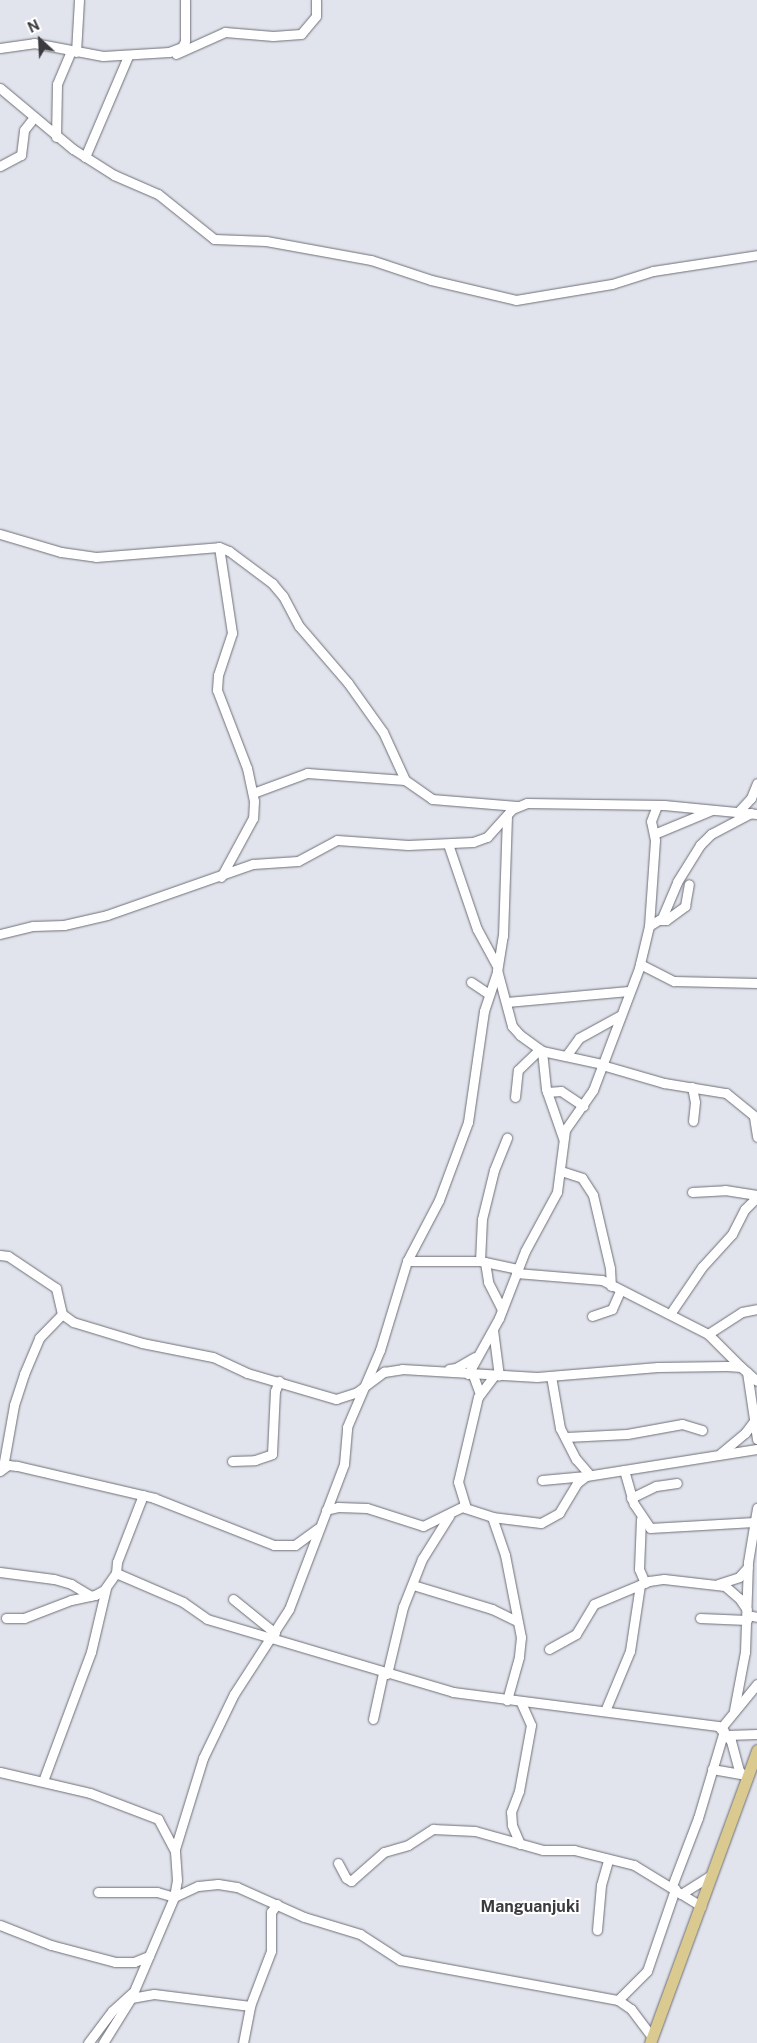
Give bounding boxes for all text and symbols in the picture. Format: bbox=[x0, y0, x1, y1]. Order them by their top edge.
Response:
north arrow bbox=[15, 15, 65, 65]
text: N bbox=[25, 17, 42, 36]
district label: Manguanjuki bbox=[481, 1897, 579, 1917]

